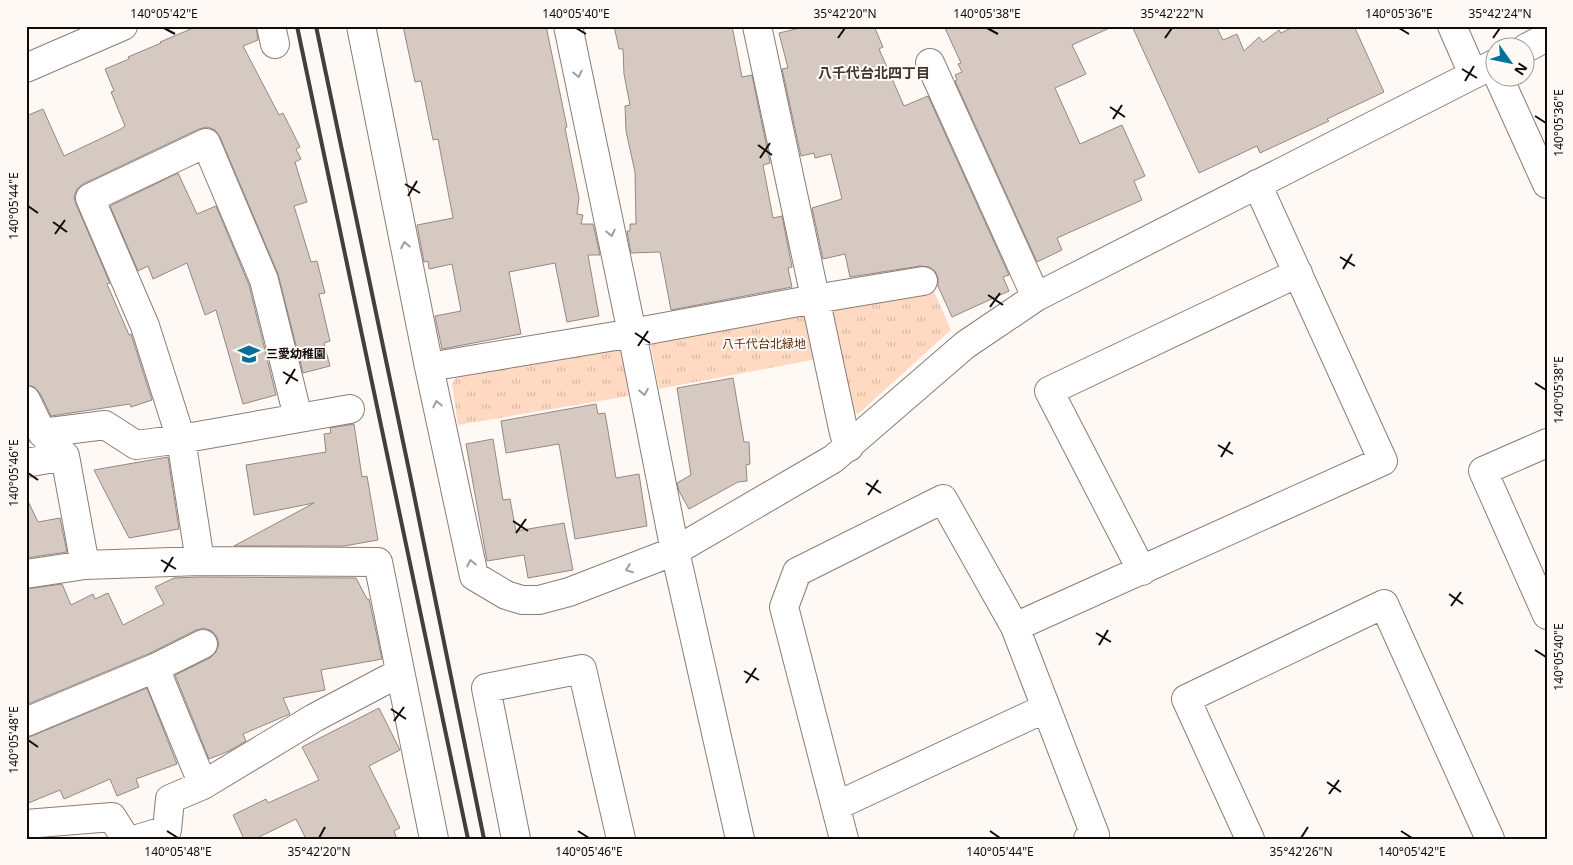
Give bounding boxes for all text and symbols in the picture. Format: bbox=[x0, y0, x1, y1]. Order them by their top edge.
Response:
text: 140°05'42"E bbox=[130, 5, 198, 22]
text: 140°05'40"E bbox=[542, 5, 610, 22]
text: 35°42'20"N bbox=[813, 5, 877, 22]
text: 140°05'38"E bbox=[953, 5, 1021, 22]
text: 35°42'22"N bbox=[1140, 5, 1204, 22]
text: 140°05'36"E bbox=[1365, 5, 1433, 22]
text: 35°42'24"N bbox=[1468, 5, 1532, 22]
north arrow bbox=[1486, 38, 1536, 88]
text: N bbox=[1510, 59, 1532, 79]
district label: 八千代台北四丁目 bbox=[818, 63, 930, 82]
one-way arrow bbox=[572, 70, 583, 78]
text: 140°05'36"E bbox=[1550, 89, 1567, 157]
text: 140°05'44"E bbox=[5, 172, 22, 240]
one-way arrow bbox=[606, 229, 616, 238]
one-way arrow bbox=[400, 241, 411, 250]
park label: 八千代台北緑地 bbox=[722, 335, 806, 352]
school or university icon: 三愛幼稚園 bbox=[236, 341, 262, 367]
place label: 三愛幼稚園 bbox=[266, 345, 326, 362]
text: 140°05'38"E bbox=[1550, 356, 1567, 424]
one-way arrow bbox=[638, 388, 649, 397]
one-way arrow bbox=[432, 400, 443, 409]
text: 140°05'46"E bbox=[5, 439, 22, 507]
one-way arrow bbox=[466, 559, 477, 568]
one-way arrow bbox=[625, 563, 634, 573]
text: 140°05'40"E bbox=[1550, 623, 1567, 691]
text: 140°05'48"E bbox=[5, 706, 22, 774]
text: 140°05'48"E bbox=[144, 843, 212, 860]
text: 35°42'20"N bbox=[287, 843, 351, 860]
text: 140°05'46"E bbox=[555, 843, 623, 860]
text: 140°05'44"E bbox=[966, 843, 1034, 860]
text: 35°42'26"N bbox=[1269, 843, 1333, 860]
text: 140°05'42"E bbox=[1378, 843, 1446, 860]

